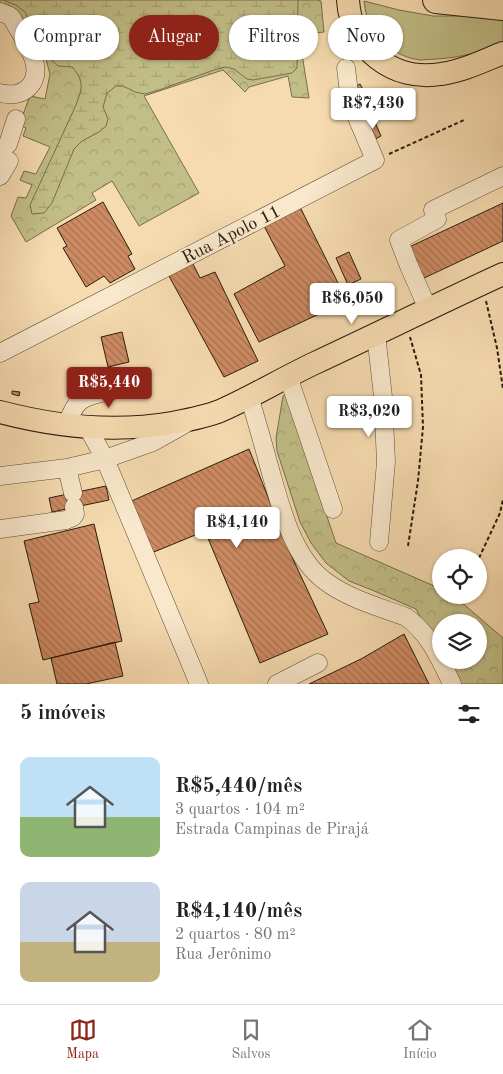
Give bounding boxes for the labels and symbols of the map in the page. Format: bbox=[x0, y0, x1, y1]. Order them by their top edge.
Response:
pin: R$7,430 bbox=[327, 88, 419, 130]
street label: Rua Apolo 11 bbox=[179, 202, 284, 267]
pin: R$6,050 bbox=[306, 282, 398, 325]
pin: R$5,440 bbox=[63, 366, 155, 409]
pin: R$3,020 bbox=[323, 396, 415, 438]
pin: R$4,140 bbox=[191, 506, 283, 549]

